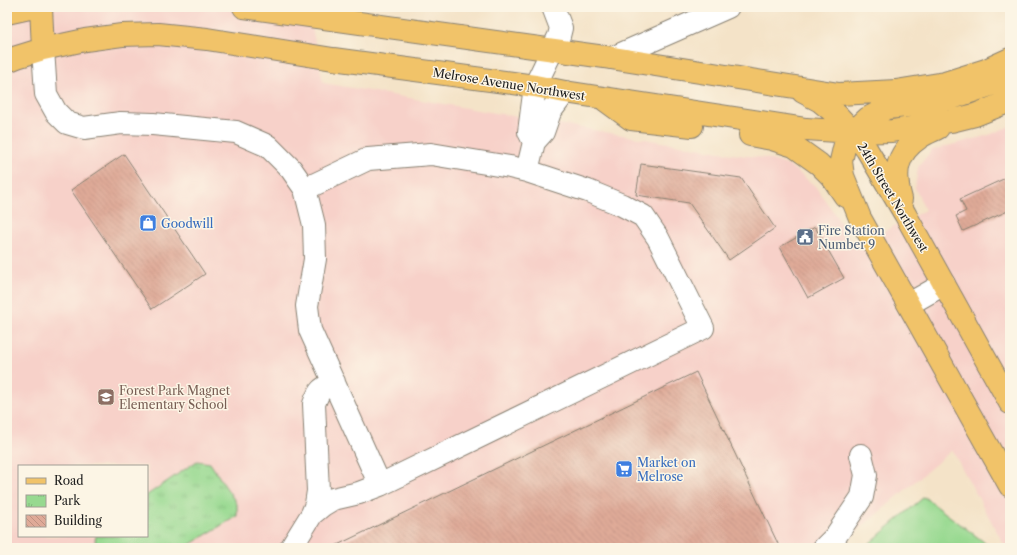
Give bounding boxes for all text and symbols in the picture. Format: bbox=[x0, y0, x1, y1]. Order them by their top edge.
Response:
street label: Melrose Avenue Northwest bbox=[432, 65, 587, 104]
street label: 24th Street Northwest bbox=[854, 139, 932, 255]
shop icon: Goodwill bbox=[138, 213, 158, 233]
place label: Goodwill bbox=[161, 216, 214, 231]
place label: Fire Station Number 9 bbox=[818, 223, 885, 252]
public building icon: Fire Station Number 9 bbox=[795, 227, 815, 247]
place label: Forest Park Magnet Elementary School bbox=[119, 383, 231, 412]
school or university icon: Forest Park Magnet Elementary School bbox=[96, 387, 116, 407]
place label: Market on Melrose bbox=[637, 455, 696, 484]
supermarket icon: Market on Melrose bbox=[614, 459, 634, 479]
legend bbox=[18, 465, 148, 537]
text: Road bbox=[54, 473, 84, 488]
text: Park bbox=[54, 493, 81, 508]
text: Building bbox=[54, 513, 102, 528]

